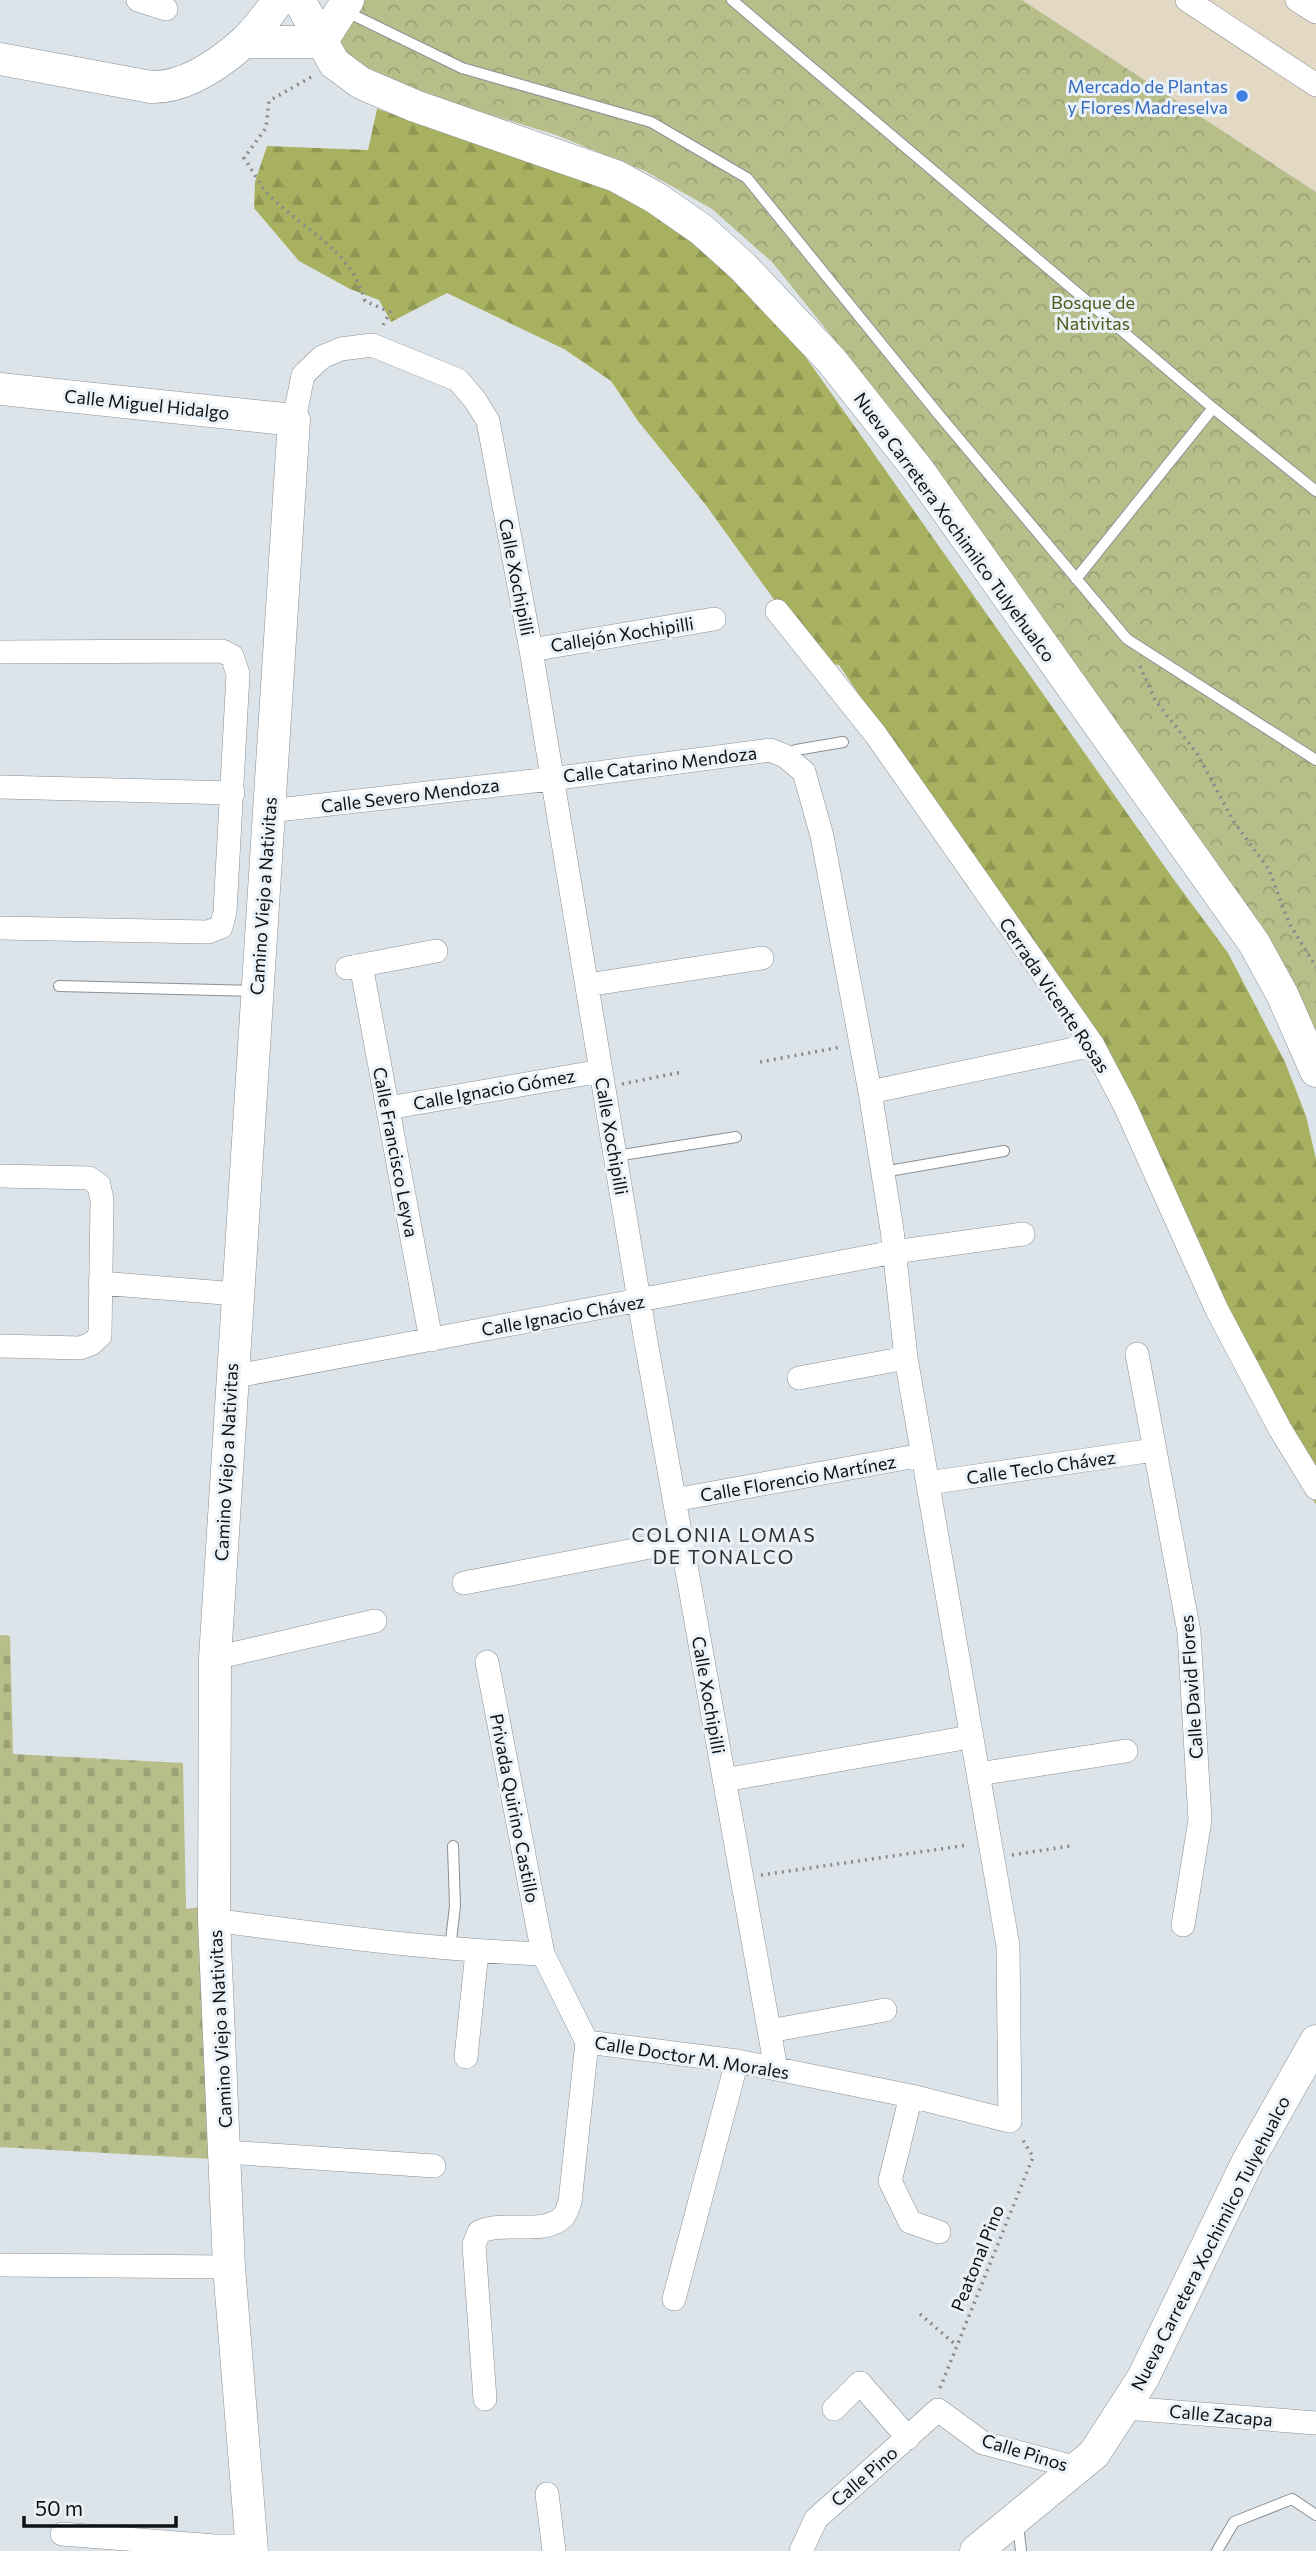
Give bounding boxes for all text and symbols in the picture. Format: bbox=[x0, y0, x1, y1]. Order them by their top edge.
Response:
place label: Mercado de Plantas y Flores Madreselva bbox=[1068, 75, 1228, 118]
marker: Mercado de Plantas y Flores Madreselva bbox=[1234, 88, 1250, 104]
park label: Bosque de Nativitas bbox=[1051, 291, 1135, 334]
street label: Calle Miguel Hidalgo bbox=[63, 384, 231, 424]
street label: Nueva Carretera Xochimilco Tulyehualco bbox=[850, 388, 1060, 666]
street label: Calle Xochipilli bbox=[495, 516, 539, 638]
street label: Callejón Xochipilli bbox=[549, 612, 695, 656]
street label: Calle Catarino Mendoza bbox=[562, 741, 758, 787]
street label: Calle Severo Mendoza bbox=[320, 773, 500, 817]
street label: Camino Viejo a Nativitas bbox=[245, 796, 281, 996]
street label: Cerrada Vicente Rosas bbox=[995, 913, 1115, 1077]
street label: Calle Ignacio Gómez bbox=[411, 1064, 577, 1114]
street label: Calle Francisco Leyva bbox=[369, 1065, 423, 1239]
street label: Calle Xochipilli bbox=[591, 1075, 633, 1197]
street label: Calle Ignacio Chávez bbox=[480, 1290, 646, 1340]
street label: Camino Viejo a Nativitas bbox=[210, 1362, 242, 1562]
street label: Calle Teclo Chávez bbox=[965, 1446, 1117, 1488]
street label: Calle Florencio Martínez bbox=[698, 1450, 898, 1506]
district label: COLONIA LOMAS DE TONALCO bbox=[631, 1523, 817, 1568]
street label: Calle David Flores bbox=[1175, 1614, 1207, 1760]
street label: Calle Xochipilli bbox=[688, 1634, 730, 1756]
street label: Privada Quirino Castillo bbox=[486, 1711, 544, 1905]
street label: Camino Viejo a Nativitas bbox=[204, 1929, 236, 2129]
street label: Calle Doctor M. Morales bbox=[593, 2031, 791, 2083]
street label: Nueva Carretera Xochimilco Tulyehualco bbox=[1126, 2092, 1294, 2394]
street label: Peatonal Pino bbox=[946, 2202, 1008, 2314]
street label: Calle Zacapa bbox=[1168, 2400, 1274, 2430]
street label: Calle Pinos bbox=[979, 2428, 1071, 2476]
street label: Calle Pino bbox=[826, 2441, 902, 2511]
scale bar bbox=[24, 2484, 177, 2528]
text: 50 m bbox=[35, 2495, 83, 2520]

